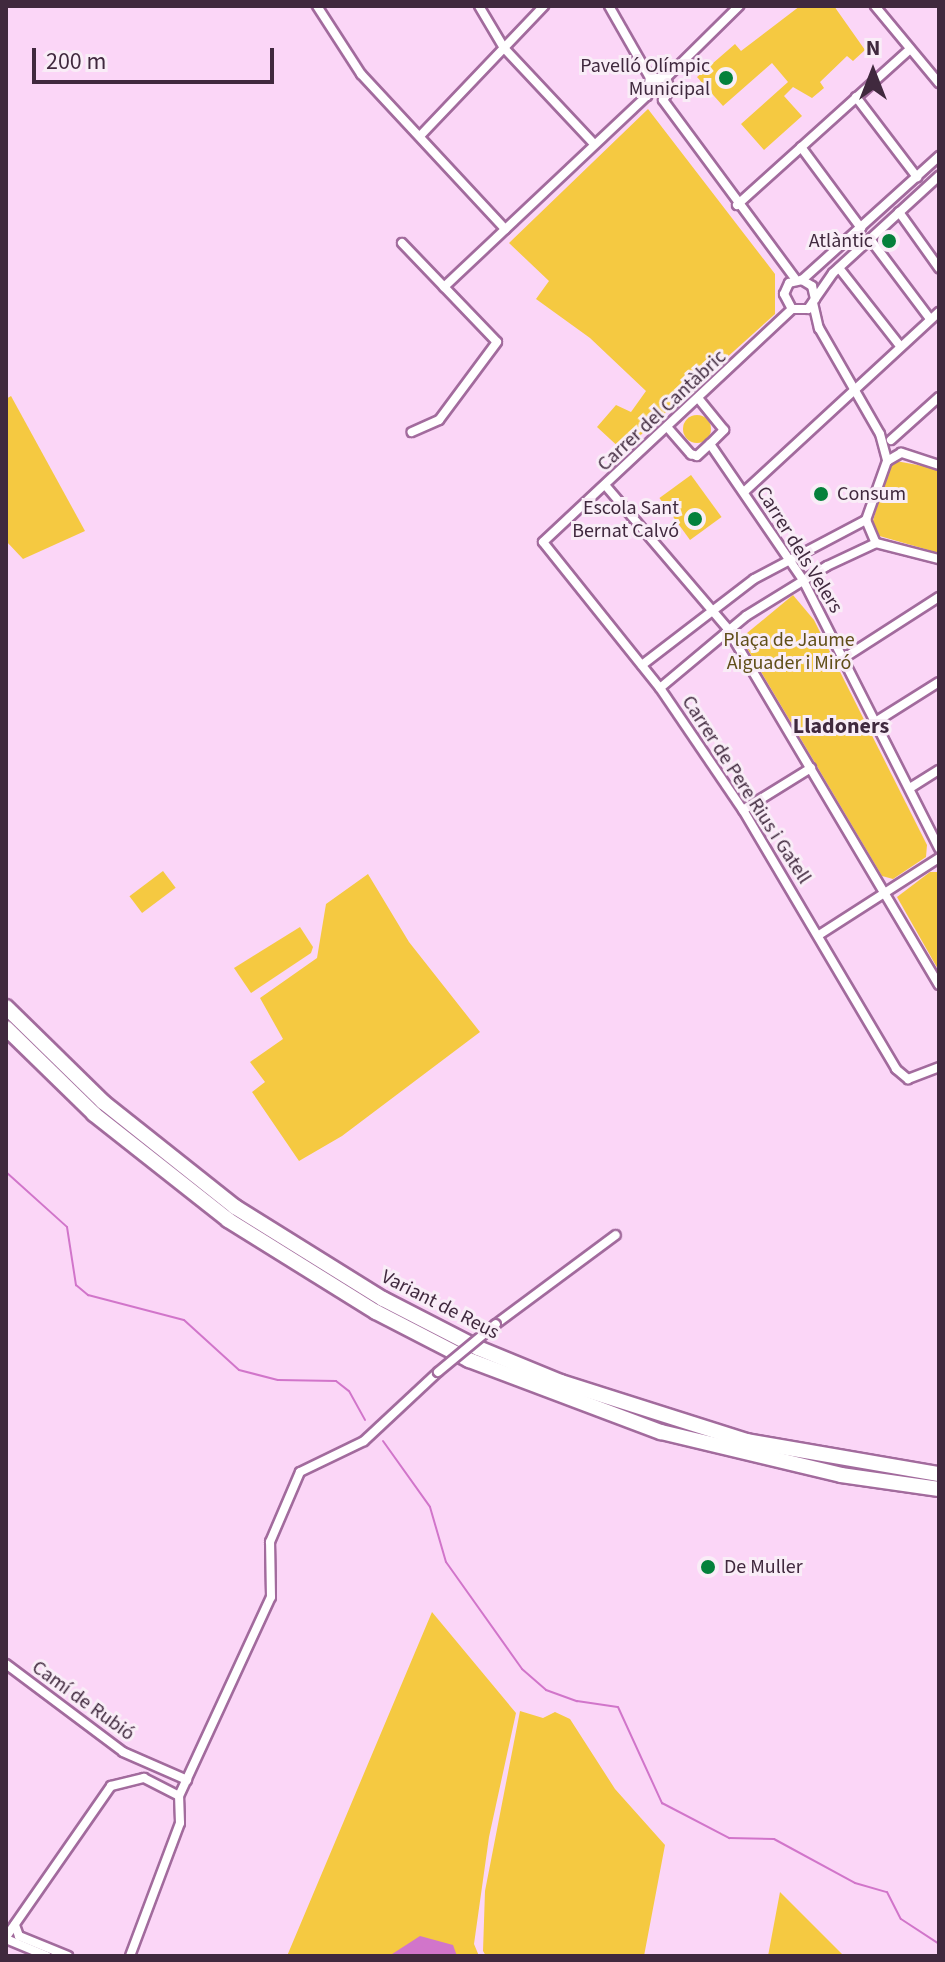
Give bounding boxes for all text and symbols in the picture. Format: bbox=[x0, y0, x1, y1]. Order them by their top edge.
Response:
scale bar bbox=[36, 32, 278, 82]
north arrow bbox=[833, 32, 913, 112]
text: N bbox=[866, 32, 880, 64]
text: 200 m bbox=[46, 44, 106, 79]
place label: Pavelló Olímpic Municipal bbox=[580, 54, 710, 101]
marker: Pavelló Olímpic Municipal bbox=[717, 69, 735, 87]
place label: Atlàntic bbox=[809, 229, 873, 253]
marker: Atlàntic bbox=[880, 232, 898, 250]
street label: Carrer del Cantàbric bbox=[593, 345, 731, 477]
street label: Carrer dels Velers bbox=[750, 482, 848, 618]
place label: Consum bbox=[837, 482, 906, 506]
marker: Consum bbox=[812, 485, 830, 503]
place label: Escola Sant Bernat Calvó bbox=[572, 496, 679, 543]
marker: Escola Sant Bernat Calvó bbox=[686, 510, 704, 528]
park label: Plaça de Jaume Aiguader i Miró bbox=[723, 628, 855, 675]
street label: Carrer de Pere Rius i Gatell bbox=[676, 691, 816, 889]
district label: Lladoners bbox=[793, 714, 889, 740]
street label: Variant de Reus bbox=[377, 1265, 503, 1345]
place label: De Muller bbox=[724, 1555, 803, 1579]
marker: De Muller bbox=[699, 1558, 717, 1576]
street label: Camí de Rubió bbox=[27, 1656, 139, 1746]

